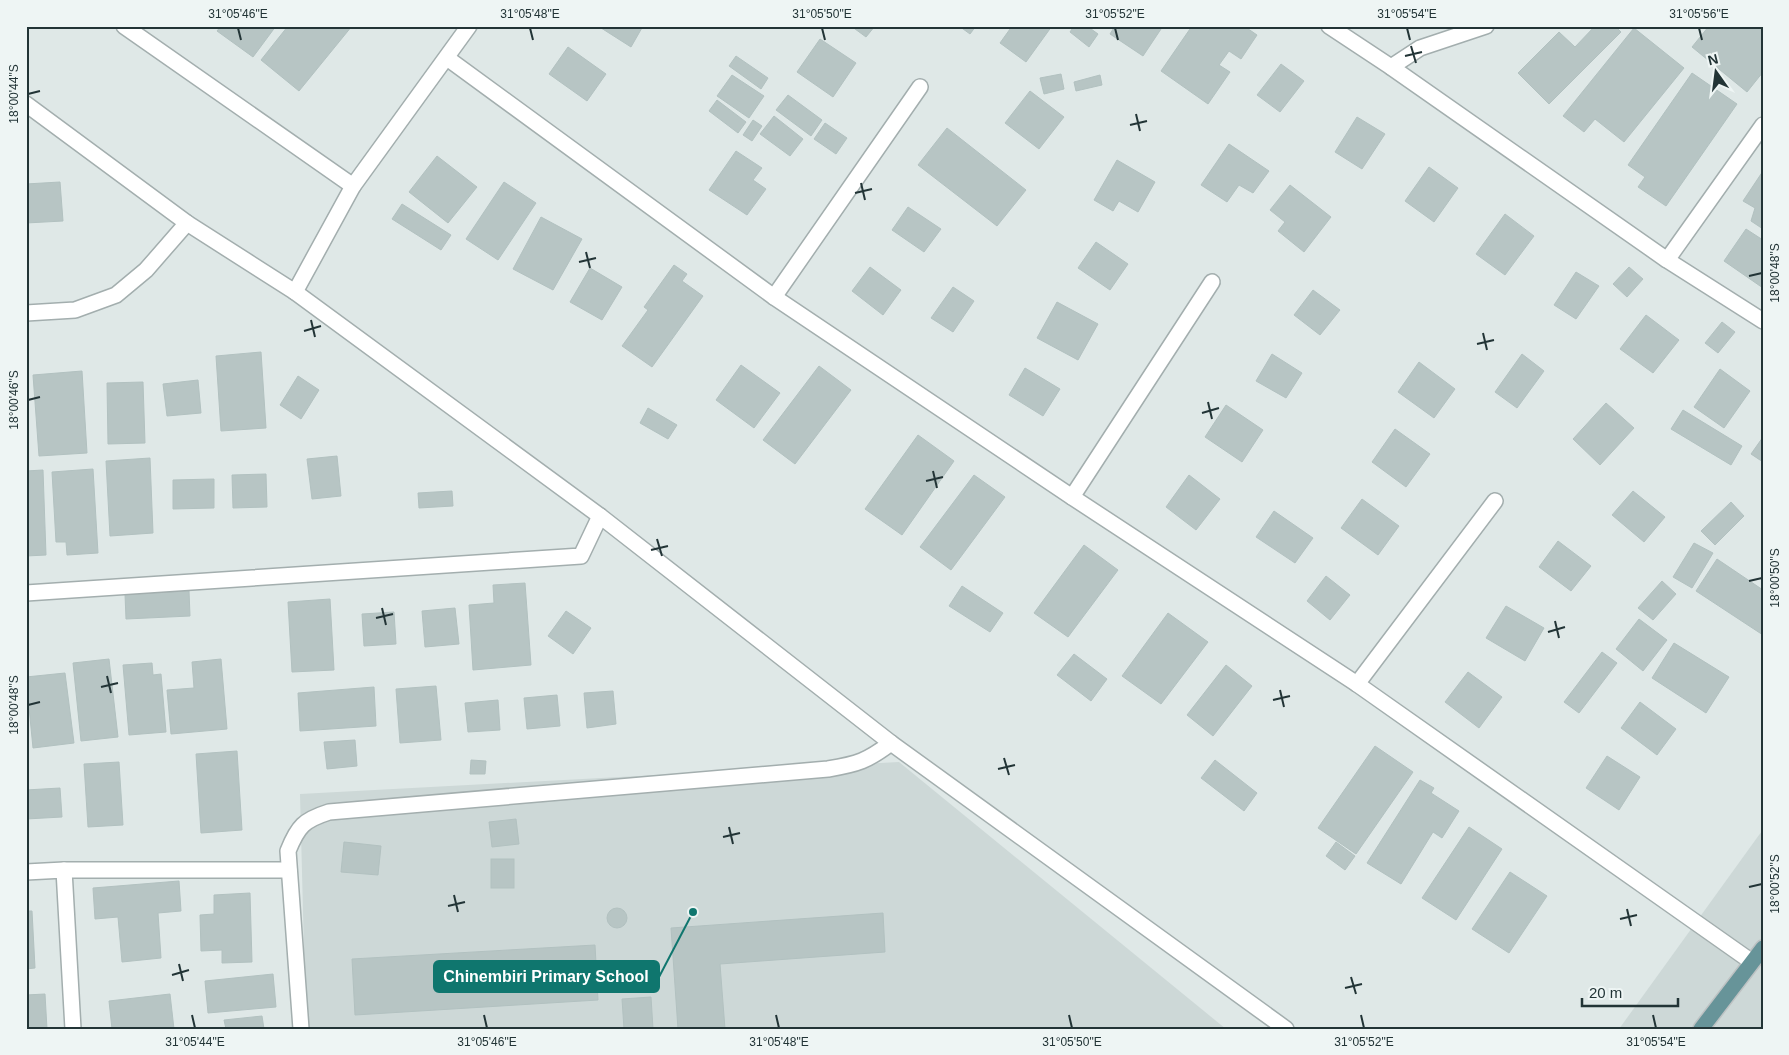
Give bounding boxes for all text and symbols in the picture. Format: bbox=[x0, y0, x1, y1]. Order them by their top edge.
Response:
text: 31°05'46"E bbox=[208, 7, 268, 21]
text: 31°05'48"E bbox=[500, 7, 560, 21]
text: 31°05'50"E bbox=[792, 7, 852, 21]
text: 31°05'52"E bbox=[1085, 7, 1145, 21]
text: 31°05'54"E bbox=[1377, 7, 1437, 21]
text: 31°05'56"E bbox=[1669, 7, 1729, 21]
north arrow bbox=[1692, 48, 1742, 98]
text: N bbox=[1706, 50, 1720, 68]
text: 18°00'44"S bbox=[7, 64, 21, 124]
text: 18°00'48"S bbox=[1768, 243, 1782, 303]
text: 18°00'46"S bbox=[7, 370, 21, 430]
text: 18°00'50"S bbox=[1768, 548, 1782, 608]
text: 18°00'48"S bbox=[7, 675, 21, 735]
text: 18°00'52"S bbox=[1768, 854, 1782, 914]
callout: Chinembiri Primary School bbox=[434, 961, 659, 992]
text: Chinembiri Primary School bbox=[443, 968, 649, 985]
scale bar bbox=[1582, 975, 1678, 1007]
text: 20 m bbox=[1589, 984, 1622, 1001]
text: 31°05'44"E bbox=[165, 1035, 225, 1049]
text: 31°05'46"E bbox=[457, 1035, 517, 1049]
text: 31°05'48"E bbox=[749, 1035, 809, 1049]
text: 31°05'50"E bbox=[1042, 1035, 1102, 1049]
text: 31°05'52"E bbox=[1334, 1035, 1394, 1049]
text: 31°05'54"E bbox=[1626, 1035, 1686, 1049]

